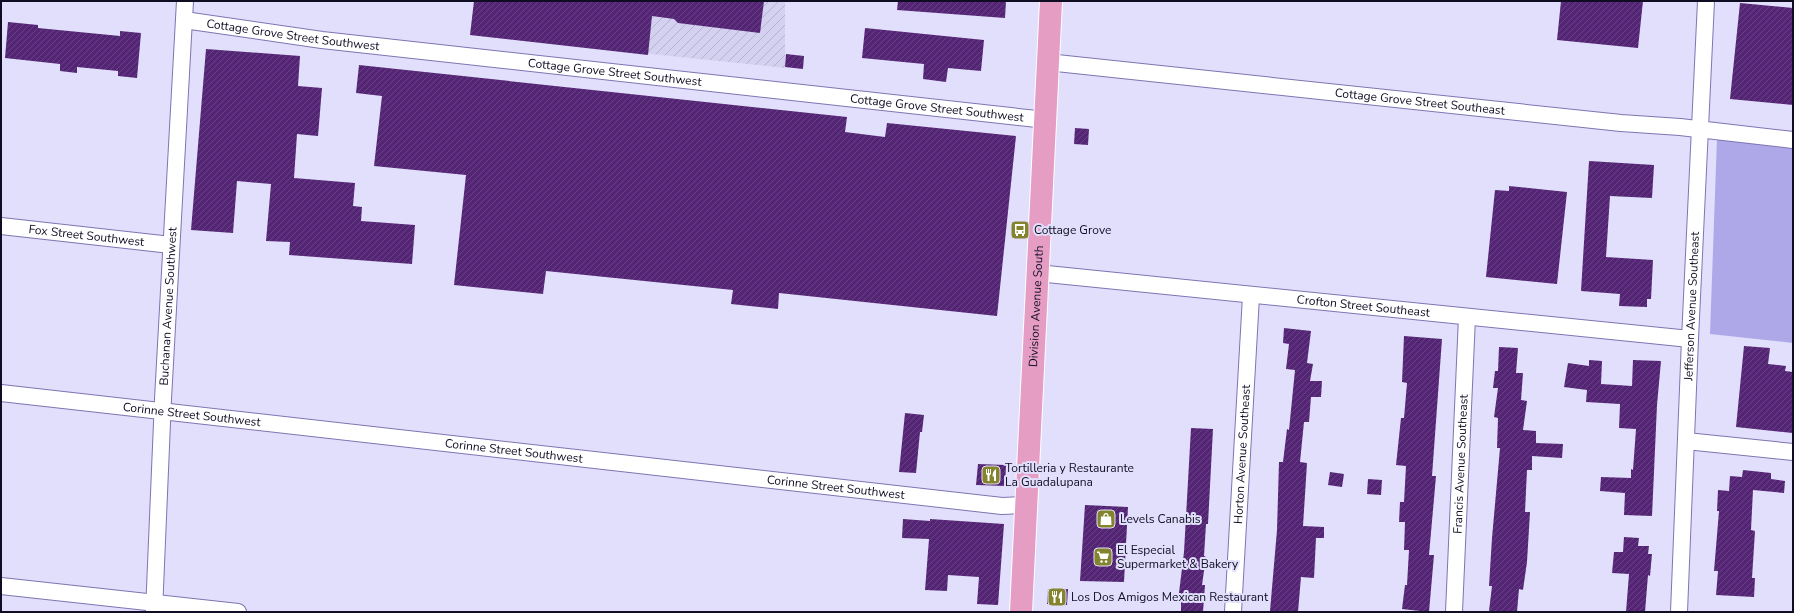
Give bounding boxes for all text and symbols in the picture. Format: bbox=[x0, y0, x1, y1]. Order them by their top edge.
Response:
street label: Cottage Grove Street Southwest bbox=[205, 15, 381, 54]
street label: Cottage Grove Street Southwest bbox=[527, 55, 703, 90]
street label: Cottage Grove Street Southeast bbox=[1334, 85, 1507, 119]
street label: Cottage Grove Street Southwest bbox=[849, 90, 1025, 126]
bus stop icon: Cottage Grove bbox=[1009, 219, 1031, 241]
street label: Fox Street Southwest bbox=[28, 221, 146, 250]
place label: Cottage Grove bbox=[1034, 222, 1111, 238]
street label: Buchanan Avenue Southwest bbox=[156, 226, 181, 386]
street label: Jefferson Avenue Southeast bbox=[1680, 230, 1703, 382]
street label: Division Avenue South bbox=[1025, 245, 1047, 368]
street label: Crofton Street Southeast bbox=[1296, 291, 1432, 321]
street label: Horton Avenue Southeast bbox=[1230, 383, 1254, 524]
street label: Francis Avenue Southeast bbox=[1449, 393, 1472, 534]
street label: Corinne Street Southwest bbox=[122, 399, 262, 430]
street label: Corinne Street Southwest bbox=[444, 435, 584, 467]
place label: Tortilleria y Restaurante La Guadalupana bbox=[1005, 460, 1134, 490]
restaurant icon: Tortilleria y Restaurante La Guadalupana bbox=[980, 464, 1002, 486]
street label: Corinne Street Southwest bbox=[766, 472, 906, 503]
shop icon: Levels Canabis bbox=[1095, 508, 1117, 530]
place label: Levels Canabis bbox=[1120, 511, 1201, 527]
place label: El Especial Supermarket & Bakery bbox=[1117, 542, 1239, 572]
supermarket icon: El Especial Supermarket & Bakery bbox=[1092, 546, 1114, 568]
restaurant icon: Los Dos Amigos Mexican Restaurant bbox=[1046, 586, 1068, 608]
place label: Los Dos Amigos Mexican Restaurant bbox=[1071, 589, 1269, 605]

